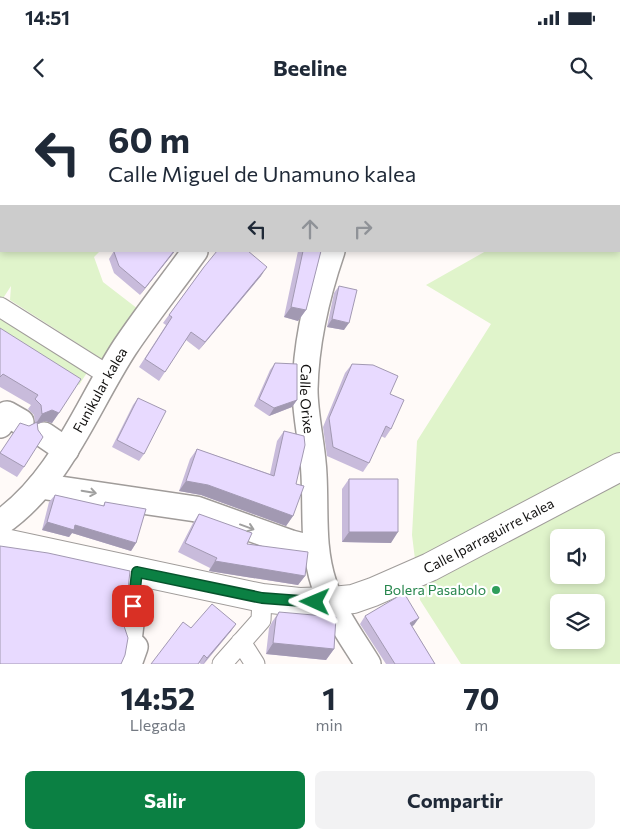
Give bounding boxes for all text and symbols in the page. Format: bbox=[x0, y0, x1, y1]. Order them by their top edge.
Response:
text: 14:51 bbox=[25, 6, 70, 29]
icon: back bbox=[25, 54, 53, 82]
text: Beeline bbox=[273, 54, 347, 81]
icon: search bbox=[567, 54, 595, 82]
text: 60 m bbox=[108, 117, 190, 160]
icon: left bbox=[25, 120, 90, 185]
text: Calle Miguel de Unamuno kalea bbox=[108, 160, 416, 187]
icon: left bbox=[243, 215, 271, 243]
icon: ahead bbox=[296, 215, 324, 243]
icon: right bbox=[349, 215, 377, 243]
street label: Funikular kalea bbox=[69, 344, 131, 435]
street label: Calle Orixe bbox=[297, 364, 318, 434]
one-way arrow bbox=[80, 487, 96, 497]
street label: Calle Iparraguirre kalea bbox=[421, 494, 557, 577]
one-way arrow bbox=[239, 523, 254, 532]
map controls bbox=[550, 529, 605, 649]
button: sound bbox=[550, 529, 605, 584]
position arrow bbox=[288, 575, 340, 627]
place label: Bolera Pasabolo bbox=[384, 581, 486, 598]
marker: Bolera Pasabolo bbox=[490, 584, 502, 596]
pin bbox=[112, 585, 154, 627]
icon: arrive bbox=[119, 592, 147, 620]
button: layers bbox=[550, 594, 605, 649]
text: 14:52 bbox=[121, 679, 195, 716]
text: 1 bbox=[322, 679, 336, 716]
text: 70 bbox=[463, 679, 499, 716]
text: Llegada bbox=[130, 715, 186, 734]
text: min bbox=[315, 715, 343, 734]
text: m bbox=[474, 715, 488, 734]
button: Salir bbox=[25, 771, 305, 829]
button: Compartir bbox=[315, 771, 595, 829]

